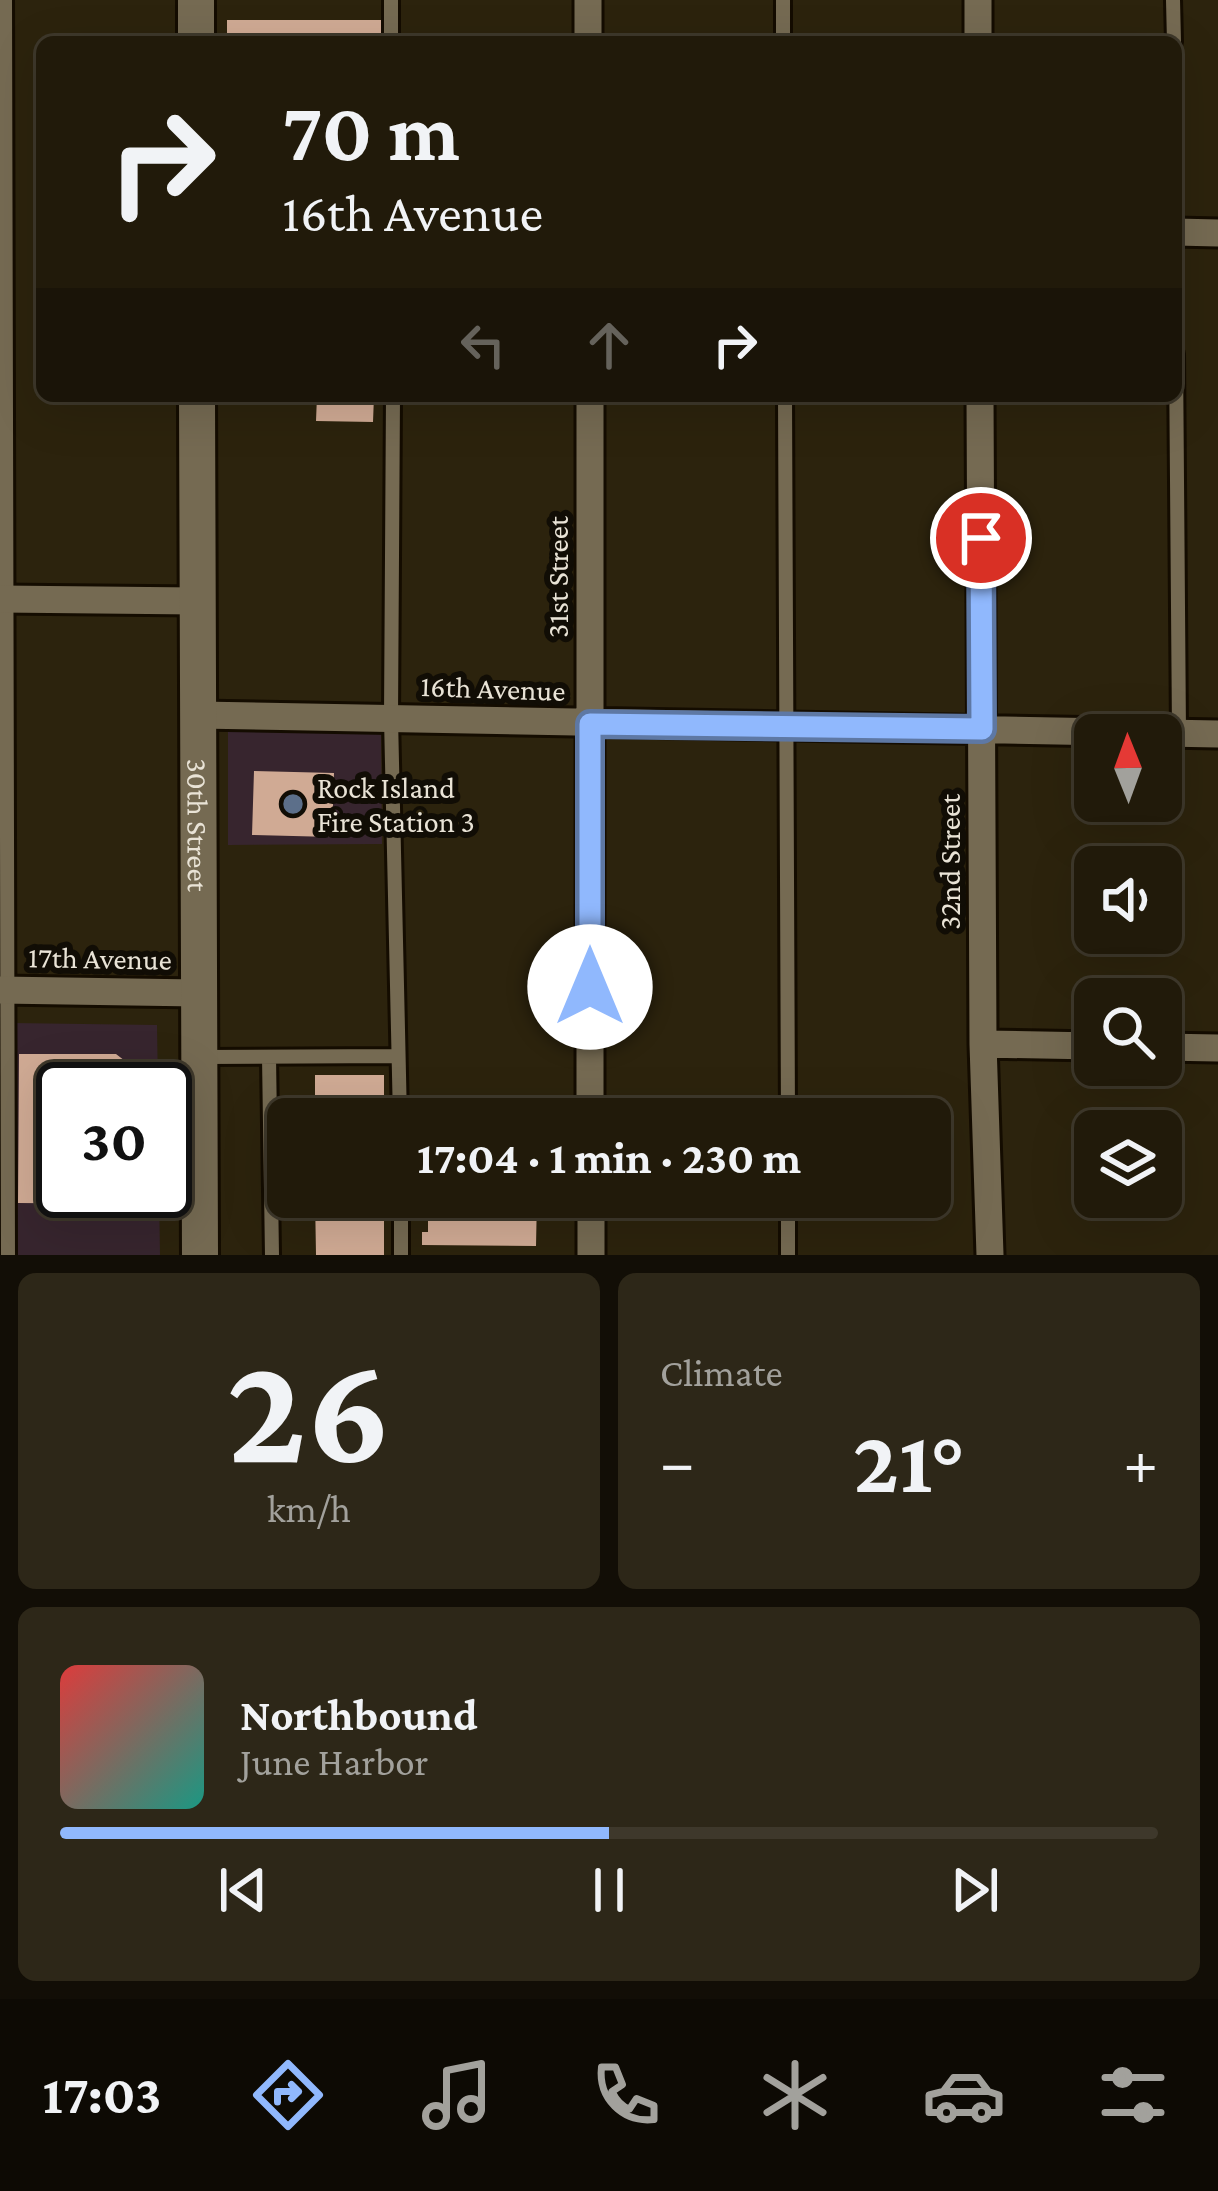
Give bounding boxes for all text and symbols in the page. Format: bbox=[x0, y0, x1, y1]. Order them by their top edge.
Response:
icon: right bbox=[84, 84, 240, 240]
text: 70 m bbox=[282, 85, 460, 178]
text: 16th Avenue bbox=[282, 183, 543, 243]
icon: left bbox=[450, 312, 516, 378]
icon: ahead bbox=[576, 312, 642, 378]
icon: right bbox=[702, 312, 768, 378]
pin bbox=[930, 487, 1032, 589]
icon: arrive bbox=[948, 505, 1014, 571]
street label: 31st Street bbox=[541, 515, 574, 638]
street label: 16th Avenue bbox=[420, 669, 566, 707]
north arrow bbox=[1074, 714, 1182, 822]
map controls bbox=[1074, 714, 1182, 1218]
street label: 30th Street bbox=[182, 758, 215, 893]
place label: Rock Island Fire Station 3 bbox=[317, 771, 475, 838]
marker: Rock Island Fire Station 3 bbox=[280, 791, 306, 817]
street label: 32nd Street bbox=[933, 793, 966, 930]
button: sound bbox=[1074, 846, 1182, 954]
position arrow bbox=[527, 924, 653, 1050]
street label: 17th Avenue bbox=[28, 940, 172, 976]
button: search bbox=[1074, 978, 1182, 1086]
speed limit sign: 30 bbox=[36, 1062, 192, 1218]
button: layers bbox=[1074, 1110, 1182, 1218]
text: 17:04 · 1 min · 230 m bbox=[417, 1133, 801, 1183]
text: 26 bbox=[227, 1322, 391, 1496]
text: Climate bbox=[660, 1351, 783, 1394]
text: 21° bbox=[853, 1411, 965, 1511]
text: − bbox=[660, 1425, 695, 1498]
text: + bbox=[1123, 1425, 1158, 1498]
text: km/h bbox=[267, 1487, 351, 1530]
text: Northbound bbox=[240, 1690, 478, 1740]
text: June Harbor bbox=[240, 1740, 428, 1783]
icon: previous bbox=[210, 1857, 276, 1923]
icon: pause bbox=[576, 1857, 642, 1923]
icon: next bbox=[942, 1857, 1008, 1923]
icon: directions bbox=[246, 2053, 330, 2137]
icon: music bbox=[415, 2053, 499, 2137]
icon: phone bbox=[584, 2053, 668, 2137]
icon: climate bbox=[753, 2053, 837, 2137]
icon: car bbox=[922, 2053, 1006, 2137]
icon: filters bbox=[1091, 2053, 1175, 2137]
text: 17:03 bbox=[43, 2065, 161, 2125]

